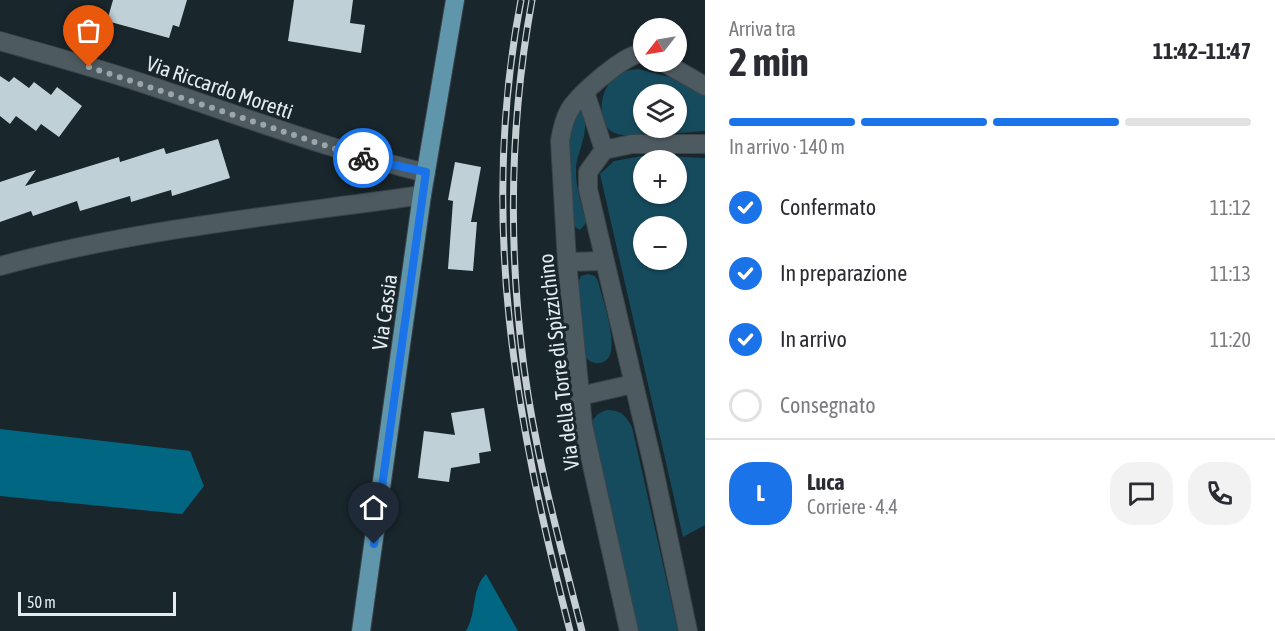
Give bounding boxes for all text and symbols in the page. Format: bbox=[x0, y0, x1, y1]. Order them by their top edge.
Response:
pin bbox=[63, 5, 114, 67]
icon: bag bbox=[72, 14, 105, 47]
text: Arriva tra bbox=[729, 17, 796, 40]
north arrow bbox=[633, 18, 687, 72]
map controls bbox=[633, 18, 687, 270]
text: 11:42–11:47 bbox=[1153, 38, 1251, 64]
text: 2 min bbox=[729, 40, 809, 84]
street label: Via Riccardo Moretti bbox=[143, 51, 297, 123]
button: layers bbox=[633, 84, 687, 138]
courier bbox=[333, 128, 393, 188]
text: In arrivo · 140 m bbox=[729, 135, 845, 158]
icon: bike bbox=[347, 142, 380, 175]
button: + bbox=[633, 150, 687, 204]
icon: check bbox=[729, 191, 762, 224]
text: Confermato bbox=[780, 194, 876, 220]
text: 11:12 bbox=[1210, 196, 1251, 219]
button: − bbox=[633, 216, 687, 270]
street label: Via della Torre di Spizzichino bbox=[533, 252, 583, 472]
icon: check bbox=[729, 257, 762, 290]
text: In preparazione bbox=[780, 260, 907, 286]
text: 11:13 bbox=[1210, 262, 1251, 285]
street label: Via Cassia bbox=[367, 272, 401, 352]
icon: check bbox=[729, 323, 762, 356]
text: In arrivo bbox=[780, 326, 847, 352]
text: 11:20 bbox=[1210, 328, 1251, 351]
text: Consegnato bbox=[780, 392, 875, 418]
button: chat bbox=[1110, 462, 1173, 525]
button: phone bbox=[1188, 462, 1251, 525]
text: Luca bbox=[807, 469, 845, 495]
text: L bbox=[756, 480, 765, 506]
pin bbox=[348, 482, 399, 544]
icon: home bbox=[357, 491, 390, 524]
text: Corriere · 4.4 bbox=[807, 495, 898, 518]
scale bar bbox=[18, 589, 176, 616]
text: 50 m bbox=[27, 593, 56, 611]

